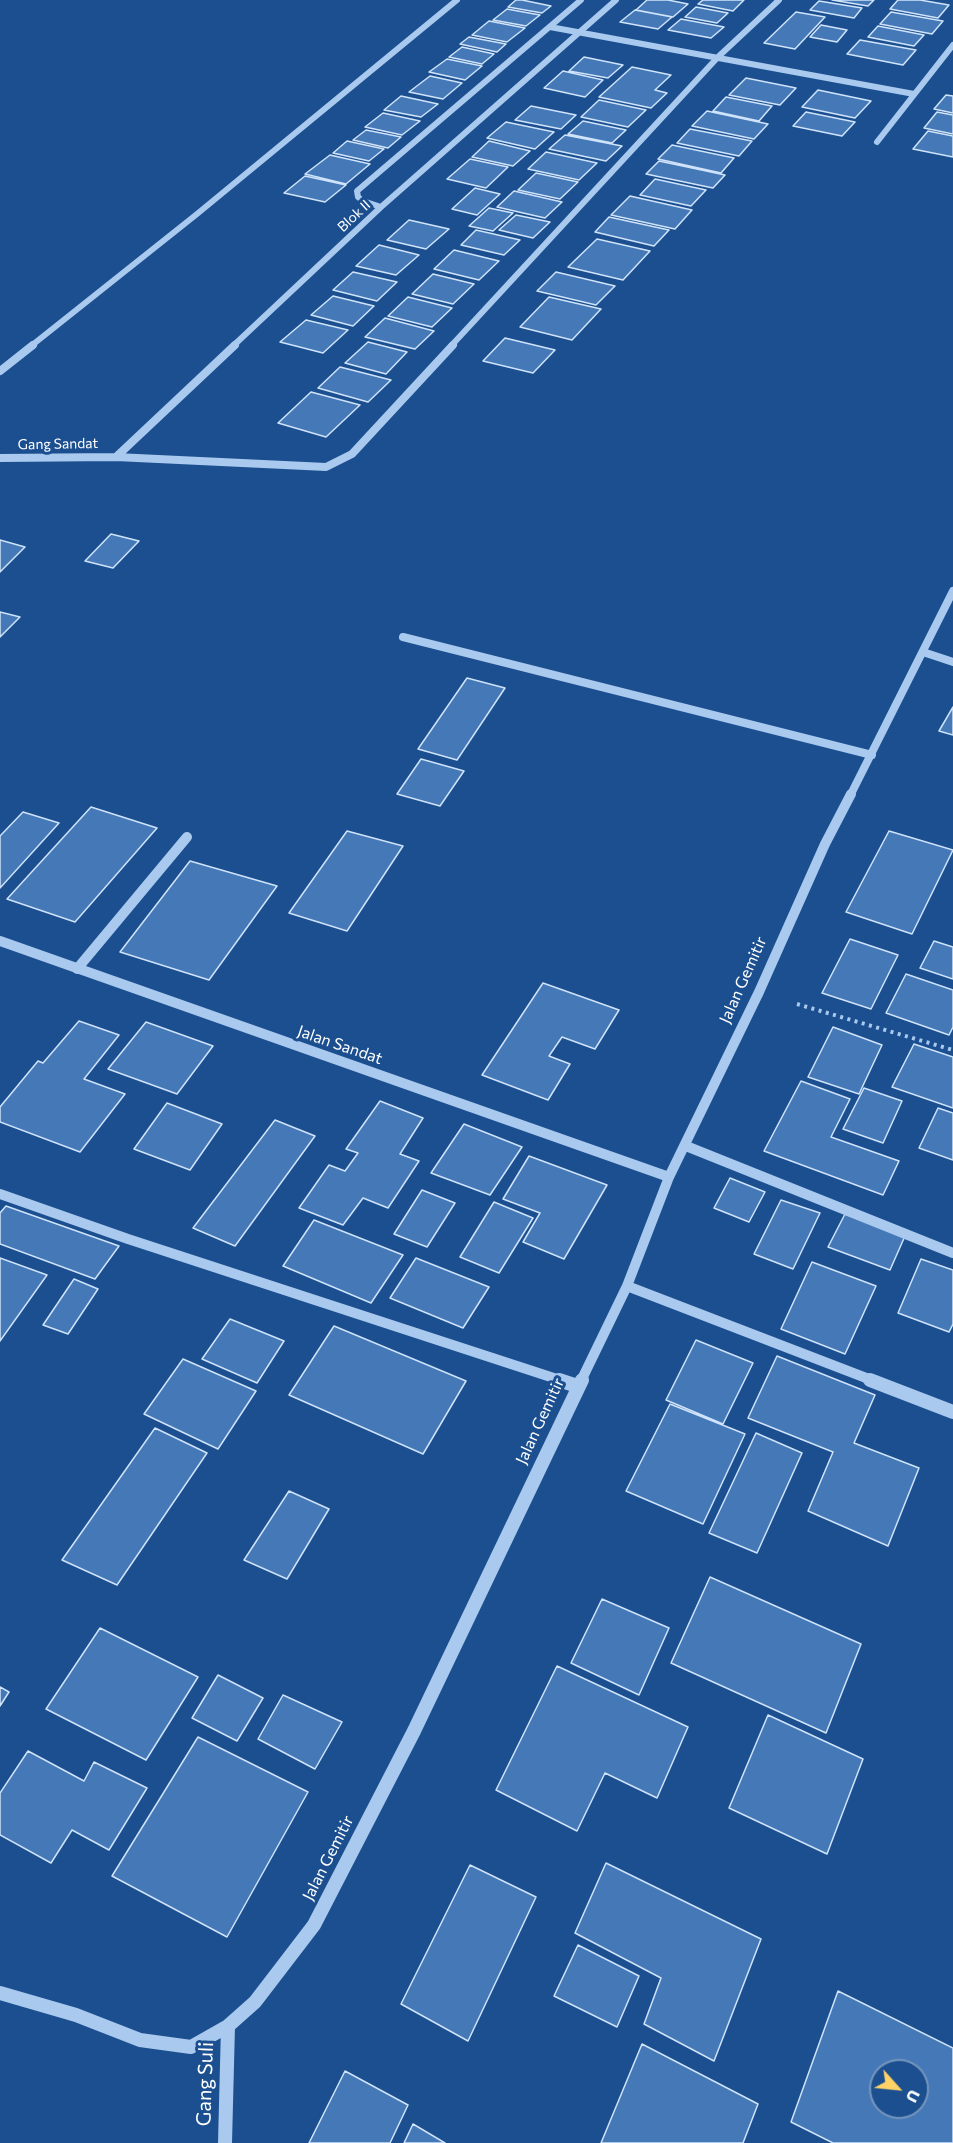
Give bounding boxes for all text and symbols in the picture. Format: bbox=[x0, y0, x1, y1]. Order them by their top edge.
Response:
street label: Blok II bbox=[334, 197, 374, 235]
street label: Gang Sandat bbox=[18, 435, 98, 453]
street label: Jalan Gemitir bbox=[715, 934, 771, 1026]
street label: Jalan Sandat bbox=[295, 1021, 385, 1069]
street label: Jalan Gemitir bbox=[512, 1375, 568, 1467]
street label: Jalan Gemitir bbox=[298, 1812, 358, 1904]
street label: Gang Suli bbox=[192, 2041, 218, 2127]
north arrow bbox=[869, 2059, 929, 2119]
text: U bbox=[903, 2087, 925, 2106]

